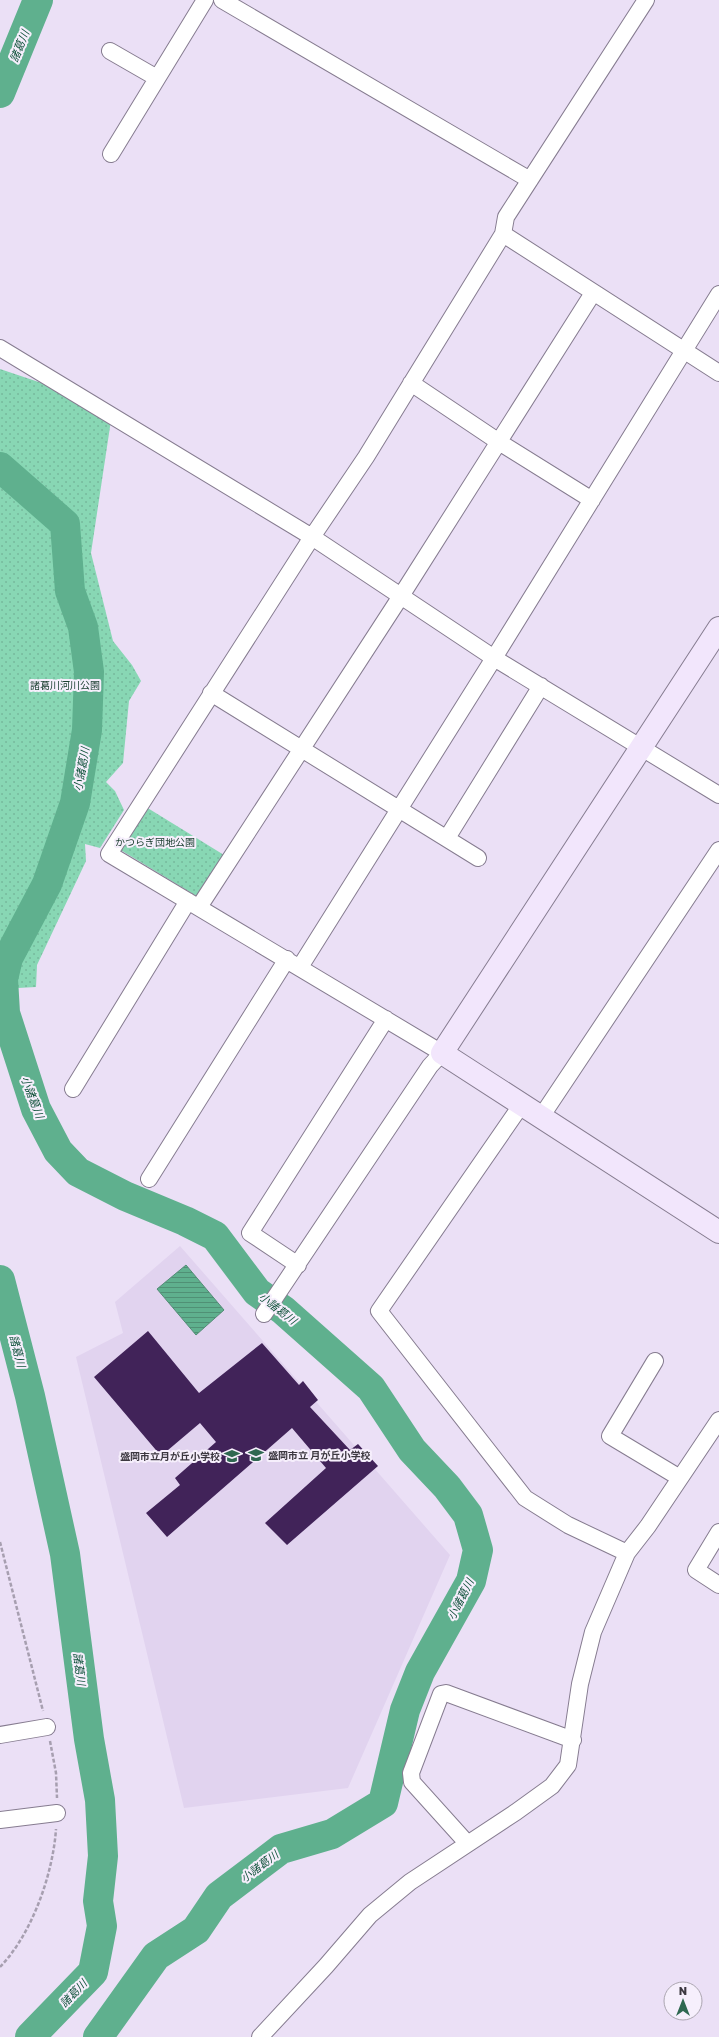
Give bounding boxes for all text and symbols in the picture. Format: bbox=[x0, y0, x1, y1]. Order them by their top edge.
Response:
water label: 諸葛川 bbox=[7, 27, 32, 64]
park label: 諸葛川河川公園 bbox=[30, 679, 100, 691]
water label: 小諸葛川 bbox=[71, 745, 91, 792]
park label: かつらぎ団地公園 bbox=[115, 836, 195, 848]
water label: 小諸葛川 bbox=[19, 1074, 47, 1121]
water label: 小諸葛川 bbox=[257, 1289, 300, 1327]
water label: 諸葛川 bbox=[7, 1333, 29, 1370]
school or university icon: 盛岡市立 月が丘小学校 bbox=[247, 1446, 265, 1464]
school or university icon: 盛岡市立月が丘小学校 bbox=[223, 1447, 241, 1465]
place label: 盛岡市立 月が丘小学校 bbox=[268, 1449, 371, 1461]
place label: 盛岡市立月が丘小学校 bbox=[120, 1450, 220, 1462]
water label: 小諸葛川 bbox=[444, 1576, 476, 1622]
water label: 諸葛川 bbox=[72, 1652, 89, 1687]
water label: 小諸葛川 bbox=[238, 1847, 281, 1884]
water label: 諸葛川 bbox=[57, 1976, 90, 2009]
north arrow bbox=[663, 1981, 703, 2021]
text: N bbox=[679, 1984, 687, 1997]

